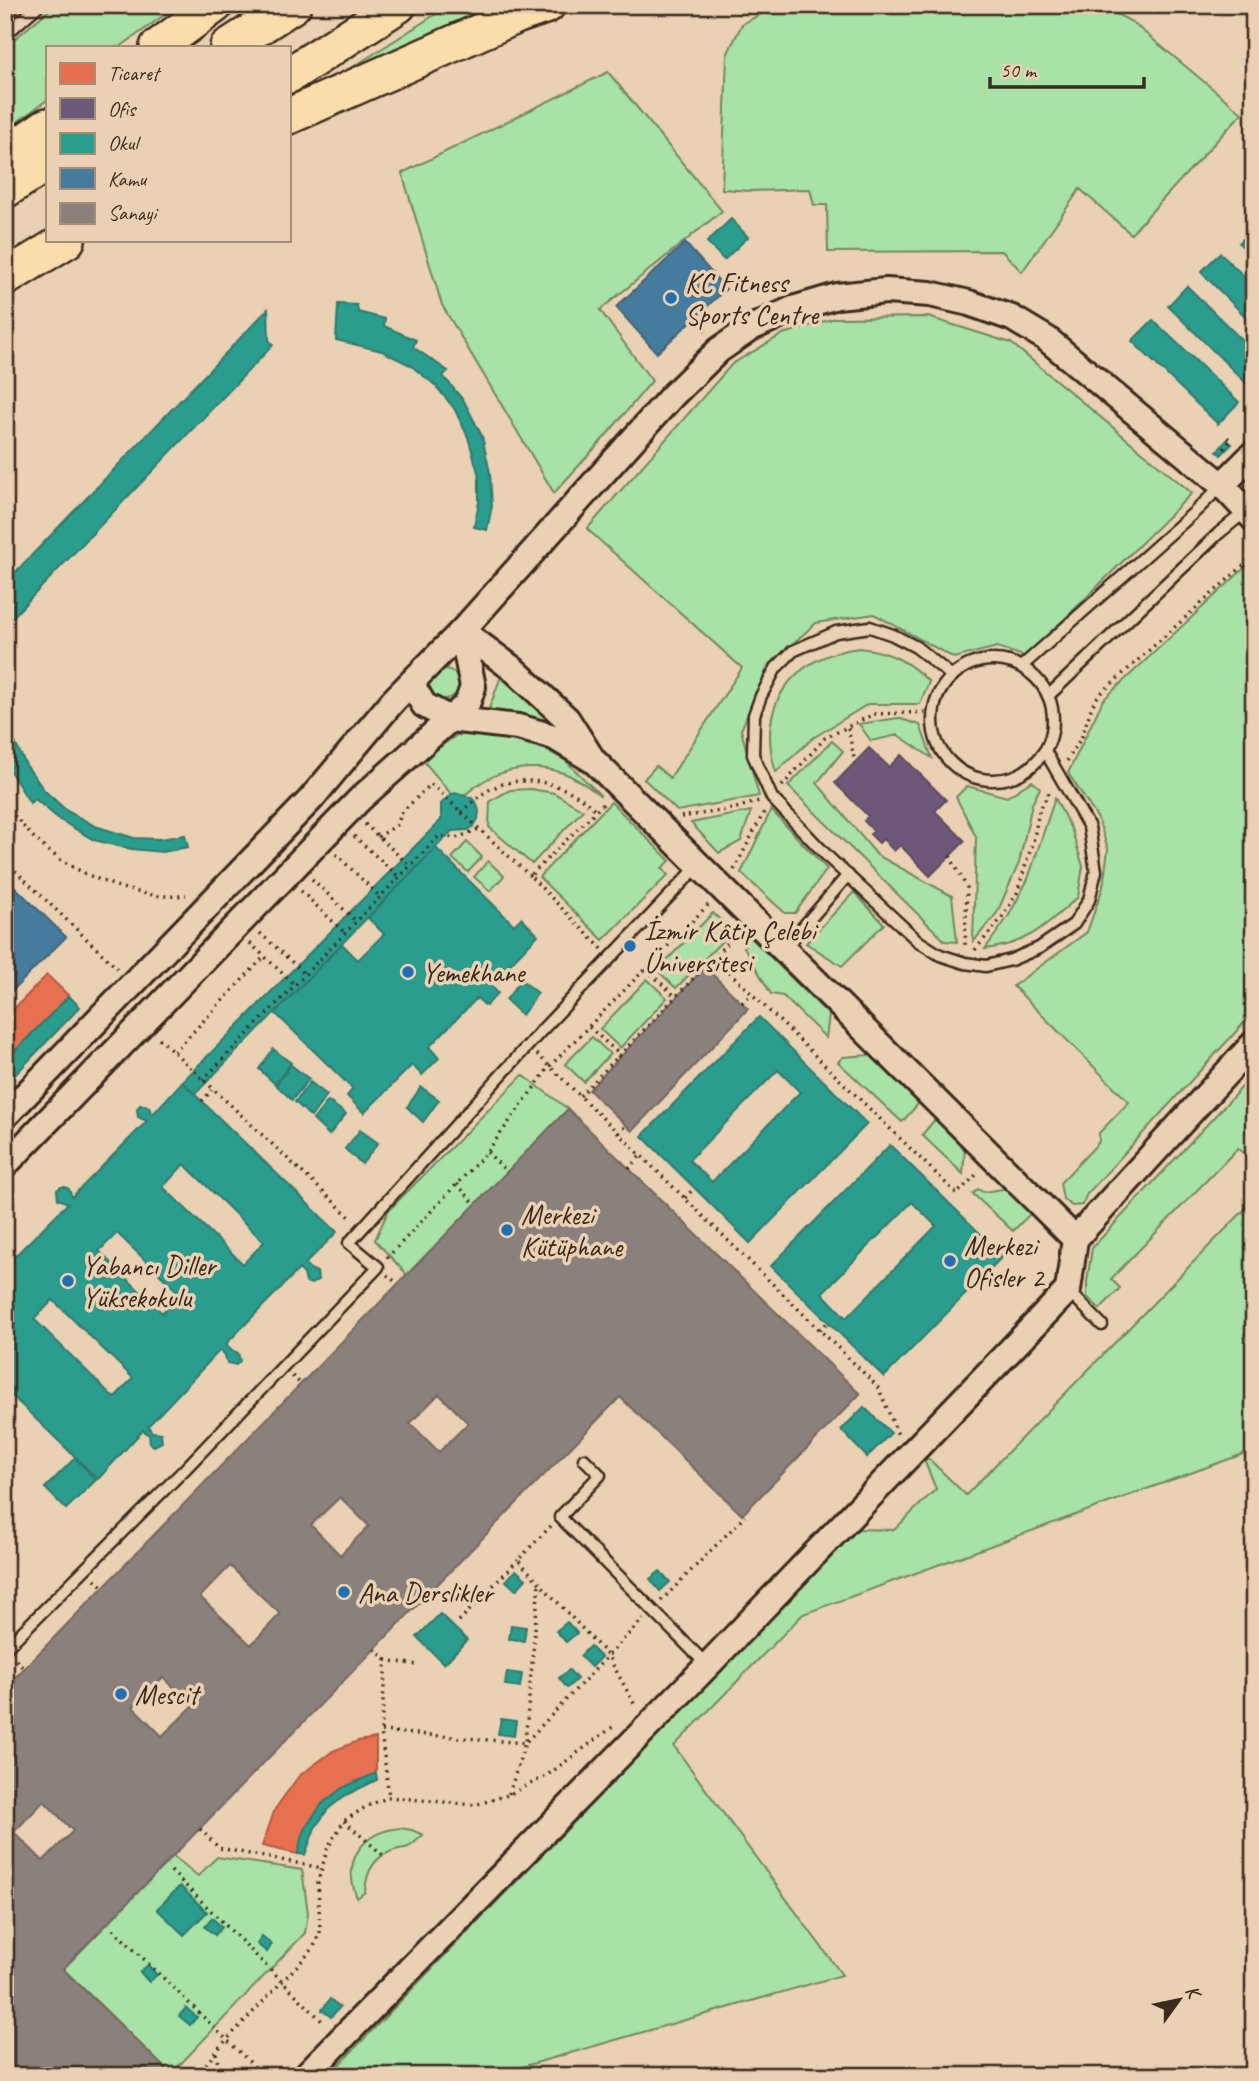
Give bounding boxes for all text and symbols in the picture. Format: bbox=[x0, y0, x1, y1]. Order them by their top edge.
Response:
legend bbox=[46, 46, 290, 242]
scale bar bbox=[990, 46, 1144, 90]
text: 50 m bbox=[1000, 57, 1038, 83]
text: Ticaret bbox=[108, 60, 162, 86]
text: Ofis bbox=[108, 96, 137, 122]
text: Okul bbox=[108, 130, 141, 156]
text: Kamu bbox=[108, 166, 148, 192]
text: Sanayi bbox=[108, 200, 159, 226]
place label: KC Fitness Sports Centre bbox=[685, 265, 820, 332]
marker: KC Fitness Sports Centre bbox=[663, 290, 679, 306]
place label: İzmir Kâtip Çelebi Üniversitesi bbox=[644, 913, 819, 980]
marker: İzmir Kâtip Çelebi Üniversitesi bbox=[622, 938, 638, 954]
place label: Yemekhane bbox=[422, 955, 526, 990]
marker: Yemekhane bbox=[400, 964, 416, 980]
place label: Merkezi Kütüphane bbox=[521, 1197, 624, 1264]
marker: Merkezi Kütüphane bbox=[499, 1222, 515, 1238]
place label: Merkezi Ofisler 2 bbox=[964, 1228, 1046, 1295]
place label: Yabancı Diller Yüksekokulu bbox=[82, 1248, 217, 1315]
marker: Merkezi Ofisler 2 bbox=[942, 1253, 958, 1269]
marker: Yabancı Diller Yüksekokulu bbox=[60, 1273, 76, 1289]
place label: Ana Derslikler bbox=[358, 1575, 495, 1610]
marker: Ana Derslikler bbox=[336, 1584, 352, 1600]
place label: Mescit bbox=[135, 1677, 202, 1712]
marker: Mescit bbox=[113, 1686, 129, 1702]
north arrow bbox=[1144, 1966, 1214, 2036]
text: K bbox=[1180, 1981, 1207, 2006]

